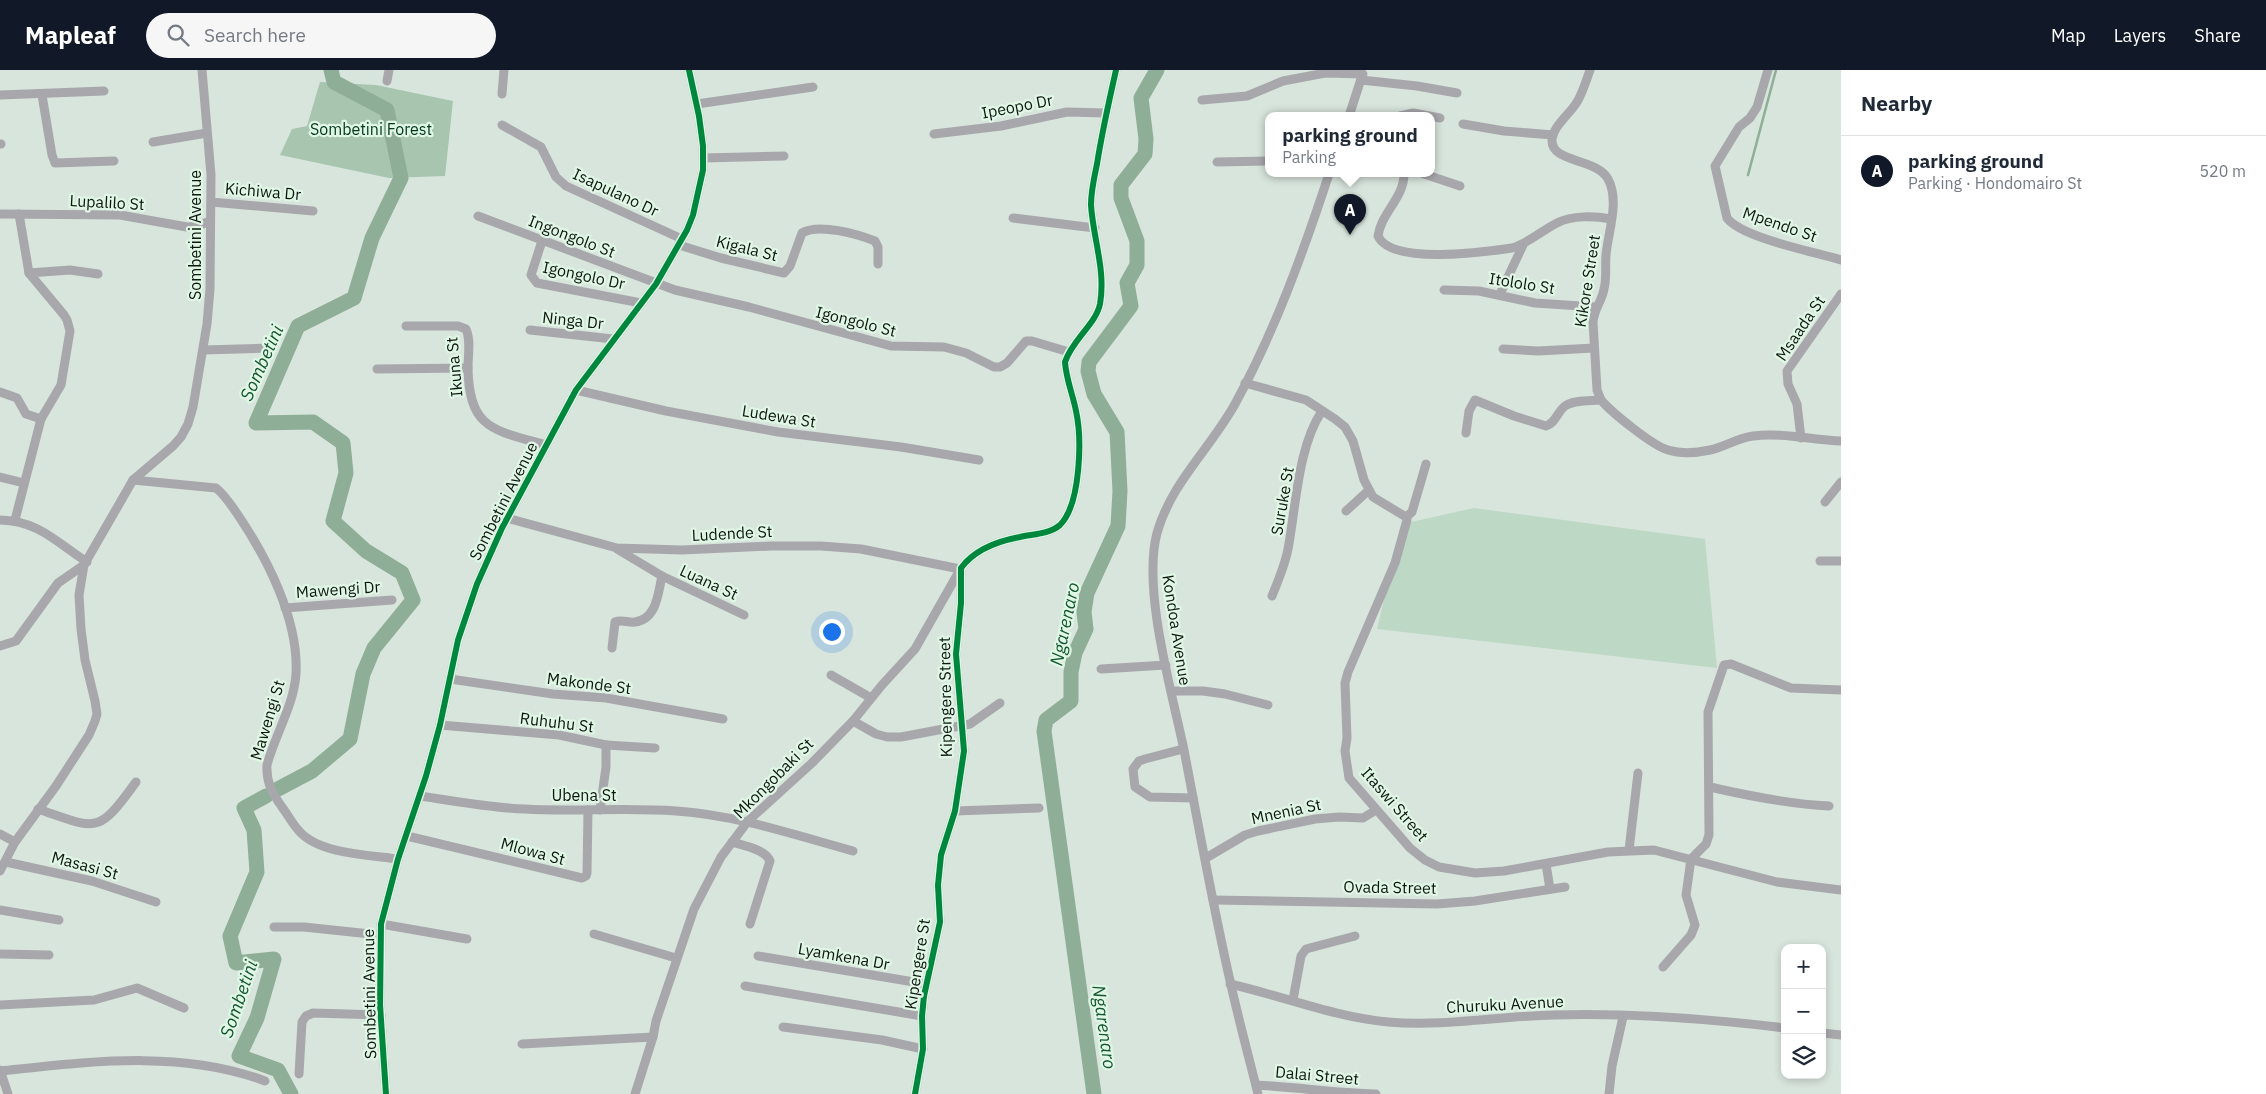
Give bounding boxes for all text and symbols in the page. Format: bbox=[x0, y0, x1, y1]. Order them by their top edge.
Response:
search box bbox=[146, 13, 496, 58]
text: Mapleaf bbox=[25, 19, 116, 51]
icon: search bbox=[164, 21, 192, 49]
text: Search here bbox=[204, 23, 306, 47]
text: Map bbox=[2051, 24, 2086, 47]
text: Layers bbox=[2114, 24, 2166, 47]
text: Share bbox=[2194, 24, 2241, 47]
street label: Ipeopo Dr bbox=[980, 89, 1054, 123]
text: Nearby bbox=[1861, 89, 1932, 117]
popup bbox=[1265, 112, 1435, 177]
park label: Sombetini Forest bbox=[310, 119, 432, 139]
text: parking ground bbox=[1282, 123, 1418, 147]
text: Parking bbox=[1282, 147, 1336, 167]
text: parking ground bbox=[1908, 149, 2044, 173]
text: A bbox=[1872, 161, 1882, 181]
text: 520 m bbox=[2199, 161, 2246, 181]
street label: Isapulano Dr bbox=[570, 163, 662, 221]
street label: Sombetini Avenue bbox=[185, 170, 205, 300]
text: Parking · Hondomairo St bbox=[1908, 173, 2082, 193]
street label: Kichiwa Dr bbox=[224, 178, 302, 204]
street label: Lupalilo St bbox=[69, 190, 145, 214]
pin: A bbox=[1334, 194, 1366, 235]
street label: Mpendo St bbox=[1740, 202, 1820, 246]
street label: Ingongolo St bbox=[526, 210, 618, 262]
street label: Kigala St bbox=[714, 231, 780, 265]
street label: Kikore Street bbox=[1570, 233, 1604, 329]
street label: Igongolo Dr bbox=[541, 257, 627, 294]
street label: Itololo St bbox=[1488, 268, 1556, 298]
street label: Msaada St bbox=[1771, 292, 1829, 364]
street label: Igongolo St bbox=[814, 301, 898, 341]
street label: Ninga Dr bbox=[541, 307, 605, 333]
water label: Sombetini bbox=[235, 321, 289, 404]
street label: Ikuna St bbox=[441, 336, 467, 398]
street label: Ludewa St bbox=[741, 400, 817, 432]
street label: Sombetini Avenue bbox=[465, 438, 542, 564]
street label: Suruke St bbox=[1266, 465, 1298, 537]
street label: Ludende St bbox=[691, 521, 773, 545]
street label: Luana St bbox=[677, 560, 741, 604]
street label: Kondoa Avenue bbox=[1158, 573, 1196, 687]
street label: Mawengi Dr bbox=[295, 576, 381, 602]
water label: Ngarenaro bbox=[1044, 580, 1085, 668]
your location bbox=[819, 619, 845, 645]
street label: Kipengere Street bbox=[934, 636, 956, 758]
street label: Makonde St bbox=[546, 668, 632, 698]
street label: Mawengi St bbox=[245, 678, 289, 762]
street label: Ruhuhu St bbox=[519, 708, 595, 736]
street label: Mkongobaki St bbox=[729, 734, 817, 822]
street label: Itaswi Street bbox=[1357, 763, 1433, 845]
street label: Ubena St bbox=[551, 785, 617, 805]
street label: Mnenia St bbox=[1249, 794, 1323, 828]
street label: Mlowa St bbox=[499, 833, 567, 869]
street label: Masasi St bbox=[49, 846, 121, 884]
street label: Ovada Street bbox=[1343, 876, 1437, 898]
street label: Kipengere St bbox=[900, 917, 934, 1011]
street label: Sombetini Avenue bbox=[358, 929, 380, 1059]
street label: Lyamkena Dr bbox=[797, 938, 891, 974]
map controls bbox=[1781, 944, 1826, 1079]
button: + bbox=[1781, 944, 1826, 989]
water label: Sombetini bbox=[215, 957, 263, 1041]
water label: Ngarenaro bbox=[1087, 983, 1122, 1071]
button: − bbox=[1781, 989, 1826, 1034]
street label: Churuku Avenue bbox=[1446, 991, 1564, 1017]
button: layers bbox=[1781, 1034, 1826, 1079]
street label: Dalai Street bbox=[1274, 1061, 1360, 1089]

